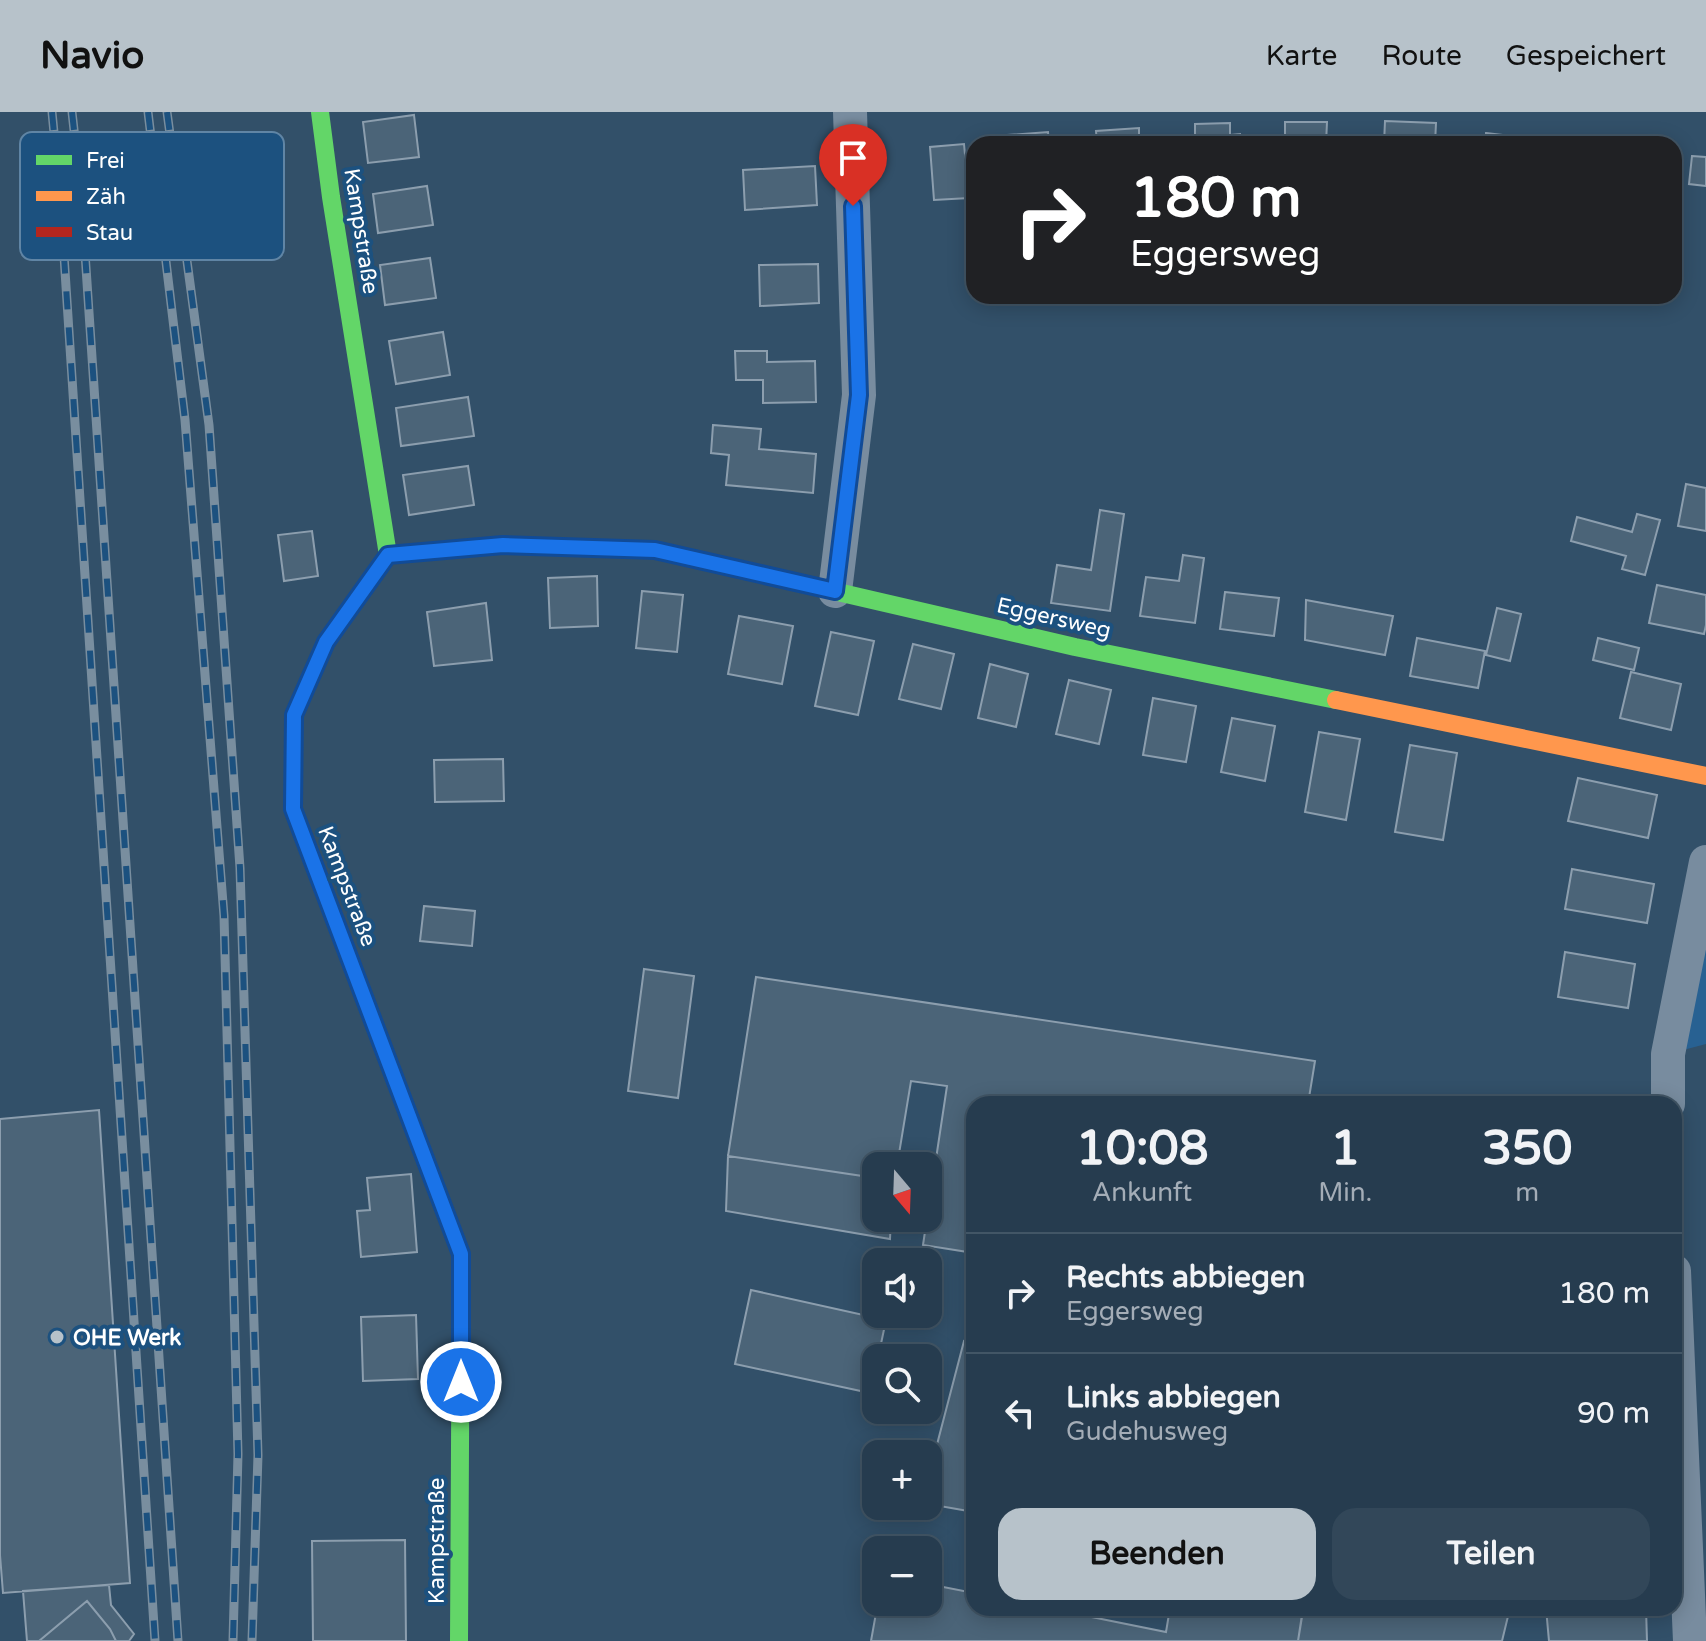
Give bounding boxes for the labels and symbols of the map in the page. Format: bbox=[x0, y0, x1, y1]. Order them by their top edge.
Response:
pin bbox=[819, 124, 887, 206]
legend bbox=[20, 132, 284, 260]
text: Frei bbox=[86, 148, 125, 174]
street label: Kampstraße bbox=[338, 167, 384, 296]
text: Zäh bbox=[86, 184, 126, 210]
text: Stau bbox=[86, 220, 133, 246]
street label: Eggersweg bbox=[994, 592, 1113, 644]
street label: Kampstraße bbox=[312, 823, 382, 950]
north arrow bbox=[862, 1152, 942, 1232]
place label: OHE Werk bbox=[73, 1325, 181, 1351]
marker: OHE Werk bbox=[48, 1328, 66, 1346]
position arrow bbox=[419, 1340, 503, 1424]
street label: Kampstraße bbox=[424, 1478, 450, 1604]

